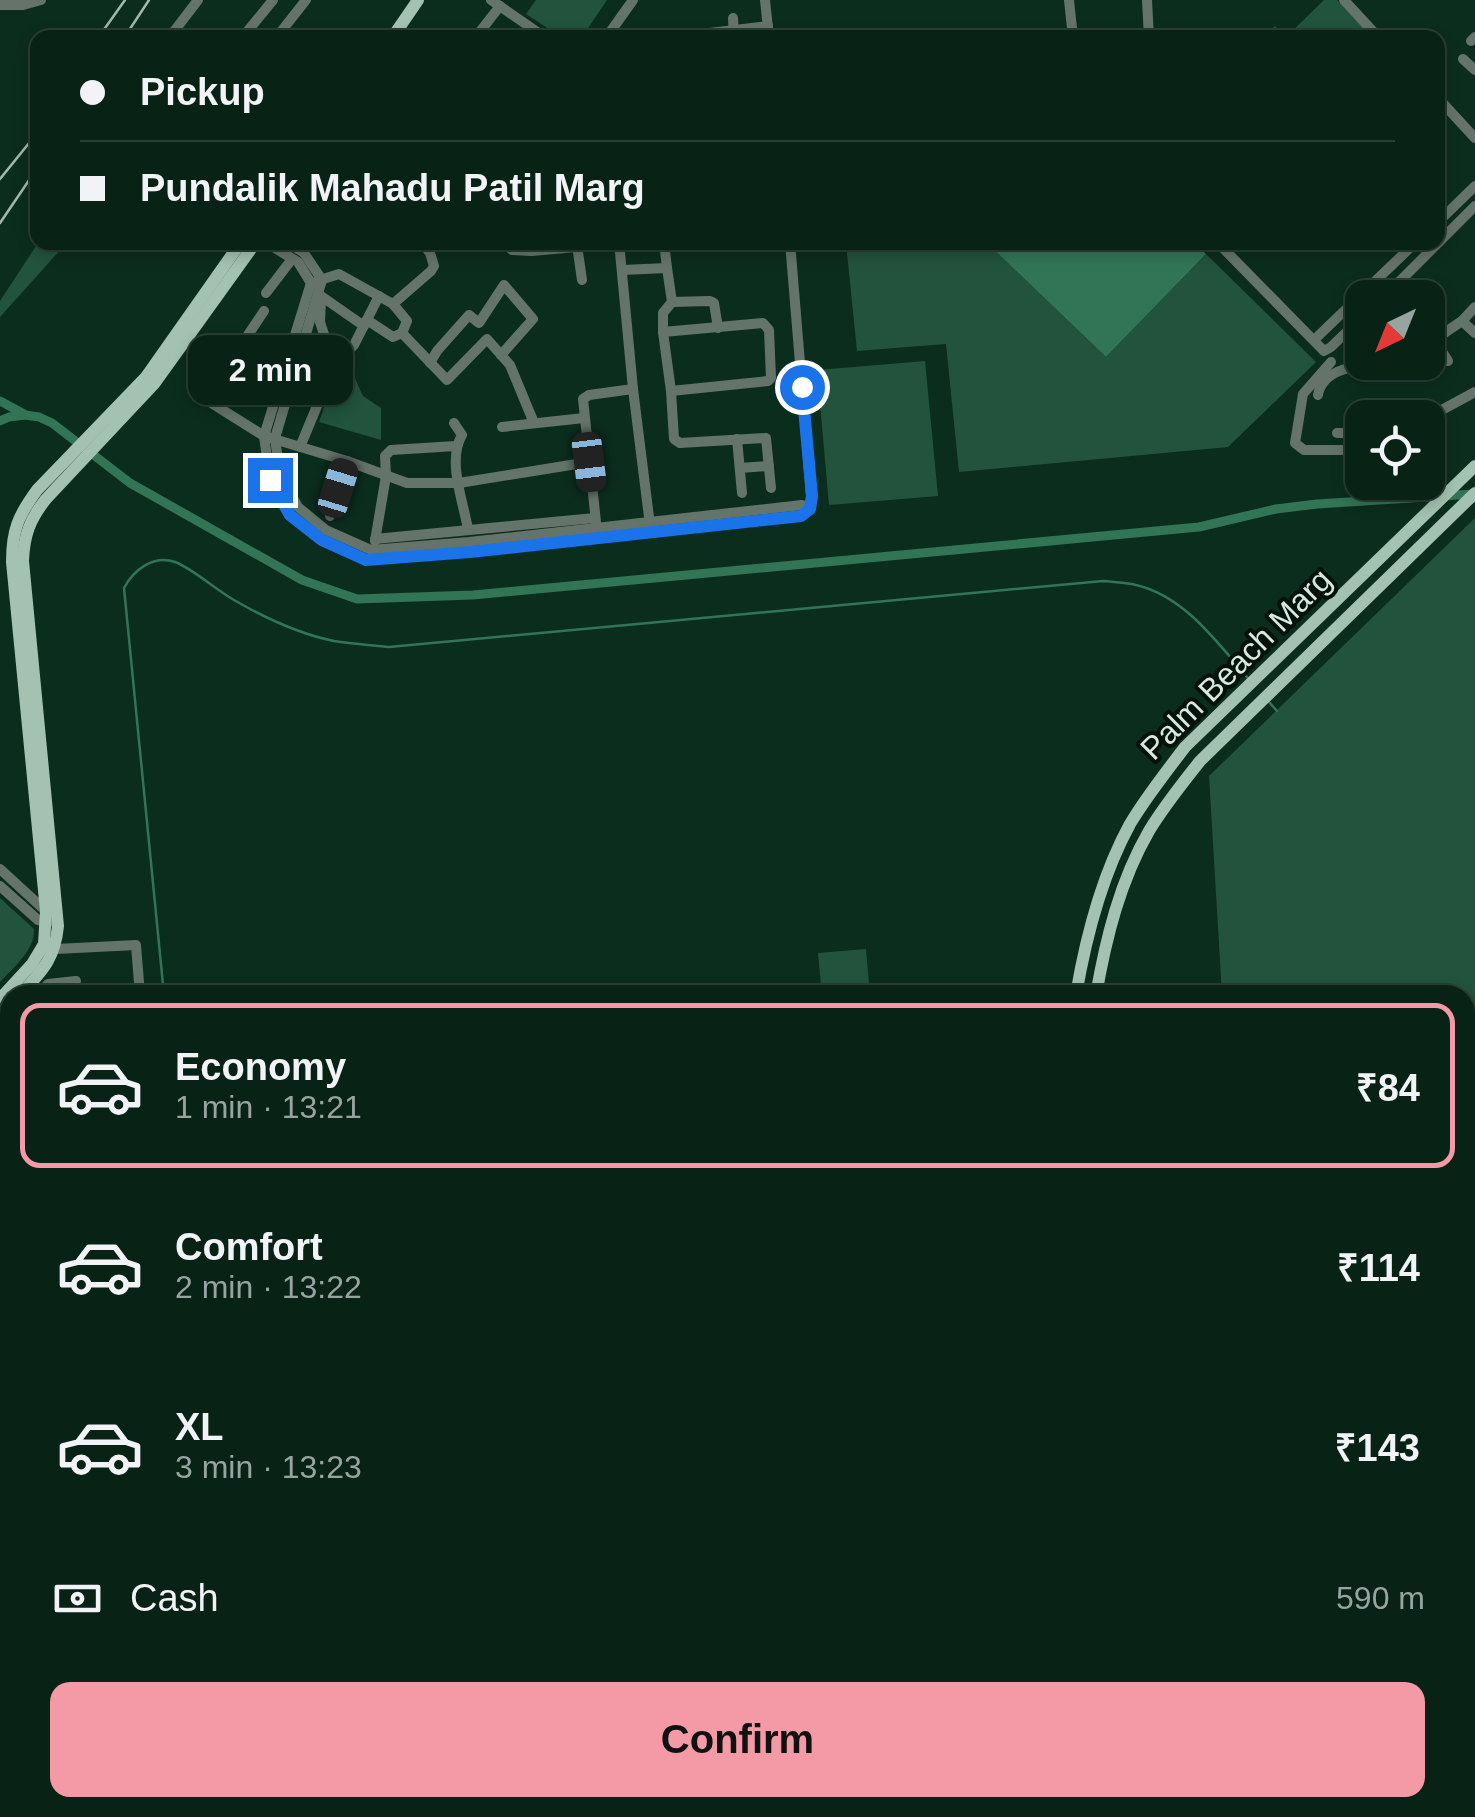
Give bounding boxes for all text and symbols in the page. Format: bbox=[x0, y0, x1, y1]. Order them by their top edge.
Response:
text: Pickup bbox=[140, 71, 265, 113]
text: Pundalik Mahadu Patil Marg bbox=[140, 167, 645, 209]
north arrow bbox=[1345, 280, 1445, 380]
map controls bbox=[1345, 280, 1445, 500]
callout: 2 min bbox=[188, 335, 352, 405]
text: 2 min bbox=[229, 352, 312, 388]
route start bbox=[780, 365, 825, 410]
button: locate bbox=[1345, 400, 1445, 500]
car bbox=[570, 430, 608, 494]
car bbox=[315, 455, 361, 521]
route end bbox=[248, 458, 293, 503]
street label: Palm Beach Marg bbox=[1133, 561, 1339, 767]
icon: car bbox=[55, 1041, 145, 1131]
text: Economy bbox=[175, 1046, 346, 1088]
text: ₹84 bbox=[1356, 1067, 1420, 1109]
text: 1 min · 13:21 bbox=[175, 1089, 362, 1125]
icon: car bbox=[55, 1221, 145, 1311]
text: Comfort bbox=[175, 1226, 323, 1268]
text: ₹114 bbox=[1337, 1247, 1420, 1289]
text: 2 min · 13:22 bbox=[175, 1269, 362, 1305]
icon: car bbox=[55, 1401, 145, 1491]
text: XL bbox=[175, 1406, 224, 1448]
text: ₹143 bbox=[1335, 1427, 1420, 1469]
text: 3 min · 13:23 bbox=[175, 1449, 362, 1485]
icon: cash bbox=[50, 1571, 105, 1626]
text: Cash bbox=[130, 1577, 219, 1619]
text: 590 m bbox=[1336, 1580, 1425, 1616]
button: Confirm bbox=[50, 1682, 1425, 1797]

